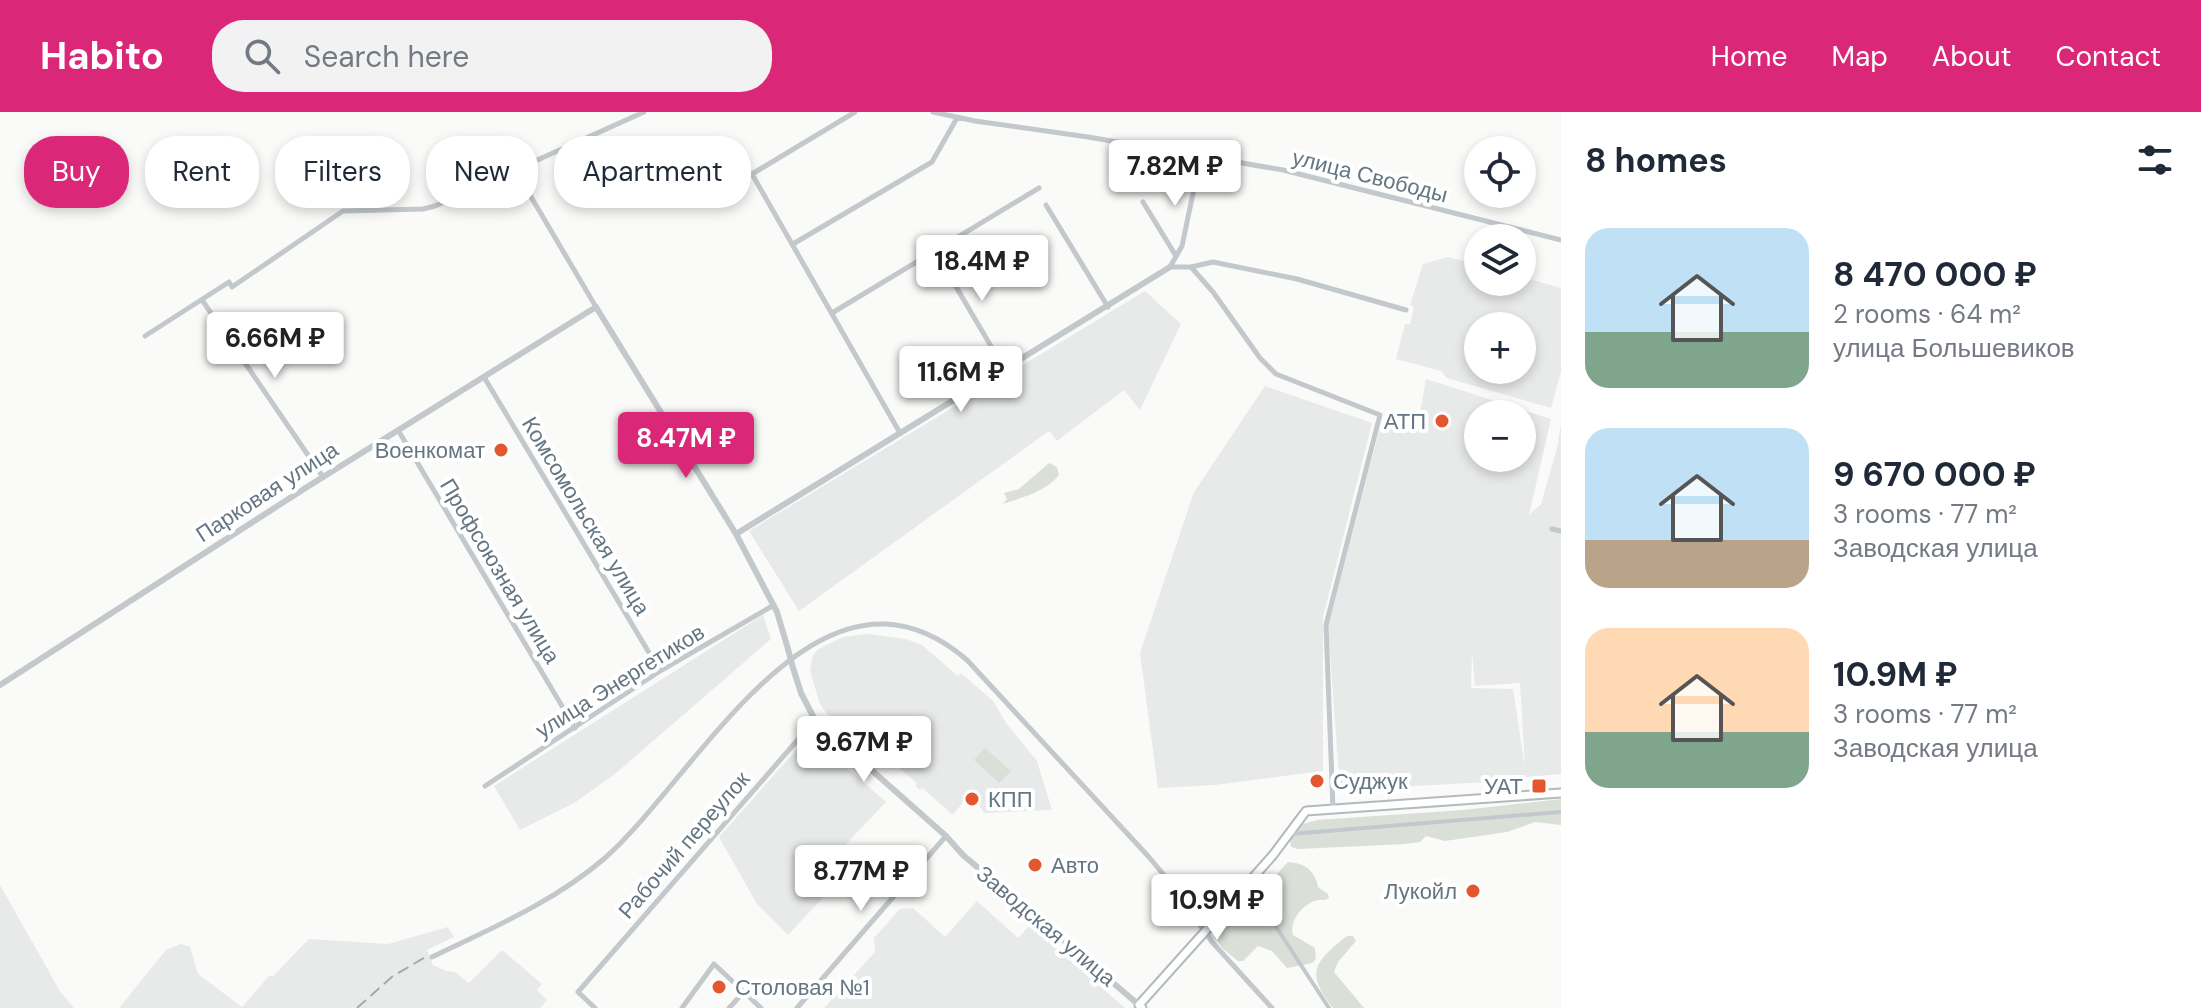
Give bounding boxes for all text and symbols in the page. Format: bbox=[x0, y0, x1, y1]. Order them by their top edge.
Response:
search box bbox=[212, 20, 772, 92]
text: Habito bbox=[40, 31, 164, 81]
icon: search bbox=[240, 34, 284, 78]
text: Search here bbox=[304, 37, 469, 76]
text: Home bbox=[1711, 38, 1787, 75]
text: Map bbox=[1831, 38, 1888, 75]
text: About bbox=[1932, 38, 2011, 75]
text: Contact bbox=[2055, 38, 2161, 75]
chip: Buy bbox=[24, 136, 129, 208]
chip: Rent bbox=[145, 136, 259, 208]
chip: Filters bbox=[275, 136, 410, 208]
chip: New bbox=[426, 136, 538, 208]
chip: Apartment bbox=[554, 136, 751, 208]
map controls bbox=[1464, 136, 1536, 472]
button: locate bbox=[1464, 136, 1536, 208]
text: 8 homes bbox=[1585, 138, 1727, 183]
icon: filters bbox=[2133, 138, 2177, 182]
pin: 7.82M ₽ bbox=[1101, 140, 1249, 208]
street label: улица Свободы bbox=[1289, 143, 1451, 209]
text: 7.82M ₽ bbox=[1127, 149, 1223, 183]
button: layers bbox=[1464, 224, 1536, 296]
pin: 18.4M ₽ bbox=[908, 235, 1056, 303]
text: 18.4M ₽ bbox=[934, 244, 1030, 278]
text: 8 470 000 ₽ bbox=[1833, 252, 2037, 297]
icon: home bbox=[1649, 260, 1745, 356]
text: 2 rooms · 64 m² bbox=[1833, 297, 2021, 331]
pin: 6.66M ₽ bbox=[201, 312, 349, 380]
button: + bbox=[1464, 312, 1536, 384]
text: 6.66M ₽ bbox=[225, 321, 325, 355]
text: улица Большевиков bbox=[1833, 331, 2075, 365]
pin: 11.6M ₽ bbox=[887, 346, 1035, 414]
text: 11.6M ₽ bbox=[917, 355, 1005, 389]
button: − bbox=[1464, 400, 1536, 472]
place label: АТП bbox=[1384, 407, 1426, 436]
street label: Комсомольская улица bbox=[515, 411, 657, 621]
pin: 8.47M ₽ bbox=[612, 412, 760, 480]
marker: АТП bbox=[1433, 412, 1451, 430]
text: 8.47M ₽ bbox=[636, 421, 736, 455]
street label: Парковая улица bbox=[190, 435, 344, 549]
place label: Военкомат bbox=[375, 436, 485, 465]
marker: Военкомат bbox=[492, 441, 510, 459]
text: 9 670 000 ₽ bbox=[1833, 452, 2036, 497]
icon: home bbox=[1649, 460, 1745, 556]
street label: Профсоюзная улица bbox=[433, 473, 567, 670]
text: 3 rooms · 77 m² bbox=[1833, 497, 2017, 531]
text: Заводская улица bbox=[1833, 531, 2038, 565]
street label: улица Энергетиков bbox=[530, 617, 710, 745]
text: 10.9M ₽ bbox=[1833, 652, 1957, 697]
icon: home bbox=[1649, 660, 1745, 756]
text: 3 rooms · 77 m² bbox=[1833, 697, 2017, 731]
pin: 9.67M ₽ bbox=[790, 716, 938, 784]
text: 9.67M ₽ bbox=[815, 725, 913, 759]
text: Заводская улица bbox=[1833, 731, 2038, 765]
street label: Рабочий переулок bbox=[612, 765, 756, 925]
place label: Суджук bbox=[1333, 767, 1408, 796]
marker: Суджук bbox=[1308, 772, 1326, 790]
place label: УАТ bbox=[1484, 772, 1523, 801]
marker: УАТ bbox=[1530, 777, 1548, 795]
place label: КПП bbox=[988, 785, 1032, 814]
marker: КПП bbox=[963, 790, 981, 808]
pin: 8.77M ₽ bbox=[787, 845, 935, 913]
place label: Авто bbox=[1051, 851, 1099, 880]
text: 8.77M ₽ bbox=[813, 854, 909, 888]
marker: Авто bbox=[1026, 856, 1044, 874]
street label: Заводская улица bbox=[970, 859, 1122, 993]
pin: 10.9M ₽ bbox=[1143, 874, 1291, 942]
place label: Лукойл bbox=[1384, 877, 1457, 906]
marker: Лукойл bbox=[1464, 882, 1482, 900]
text: 10.9M ₽ bbox=[1169, 883, 1265, 917]
place label: Столовая №1 bbox=[735, 973, 870, 1002]
marker: Столовая №1 bbox=[710, 978, 728, 996]

